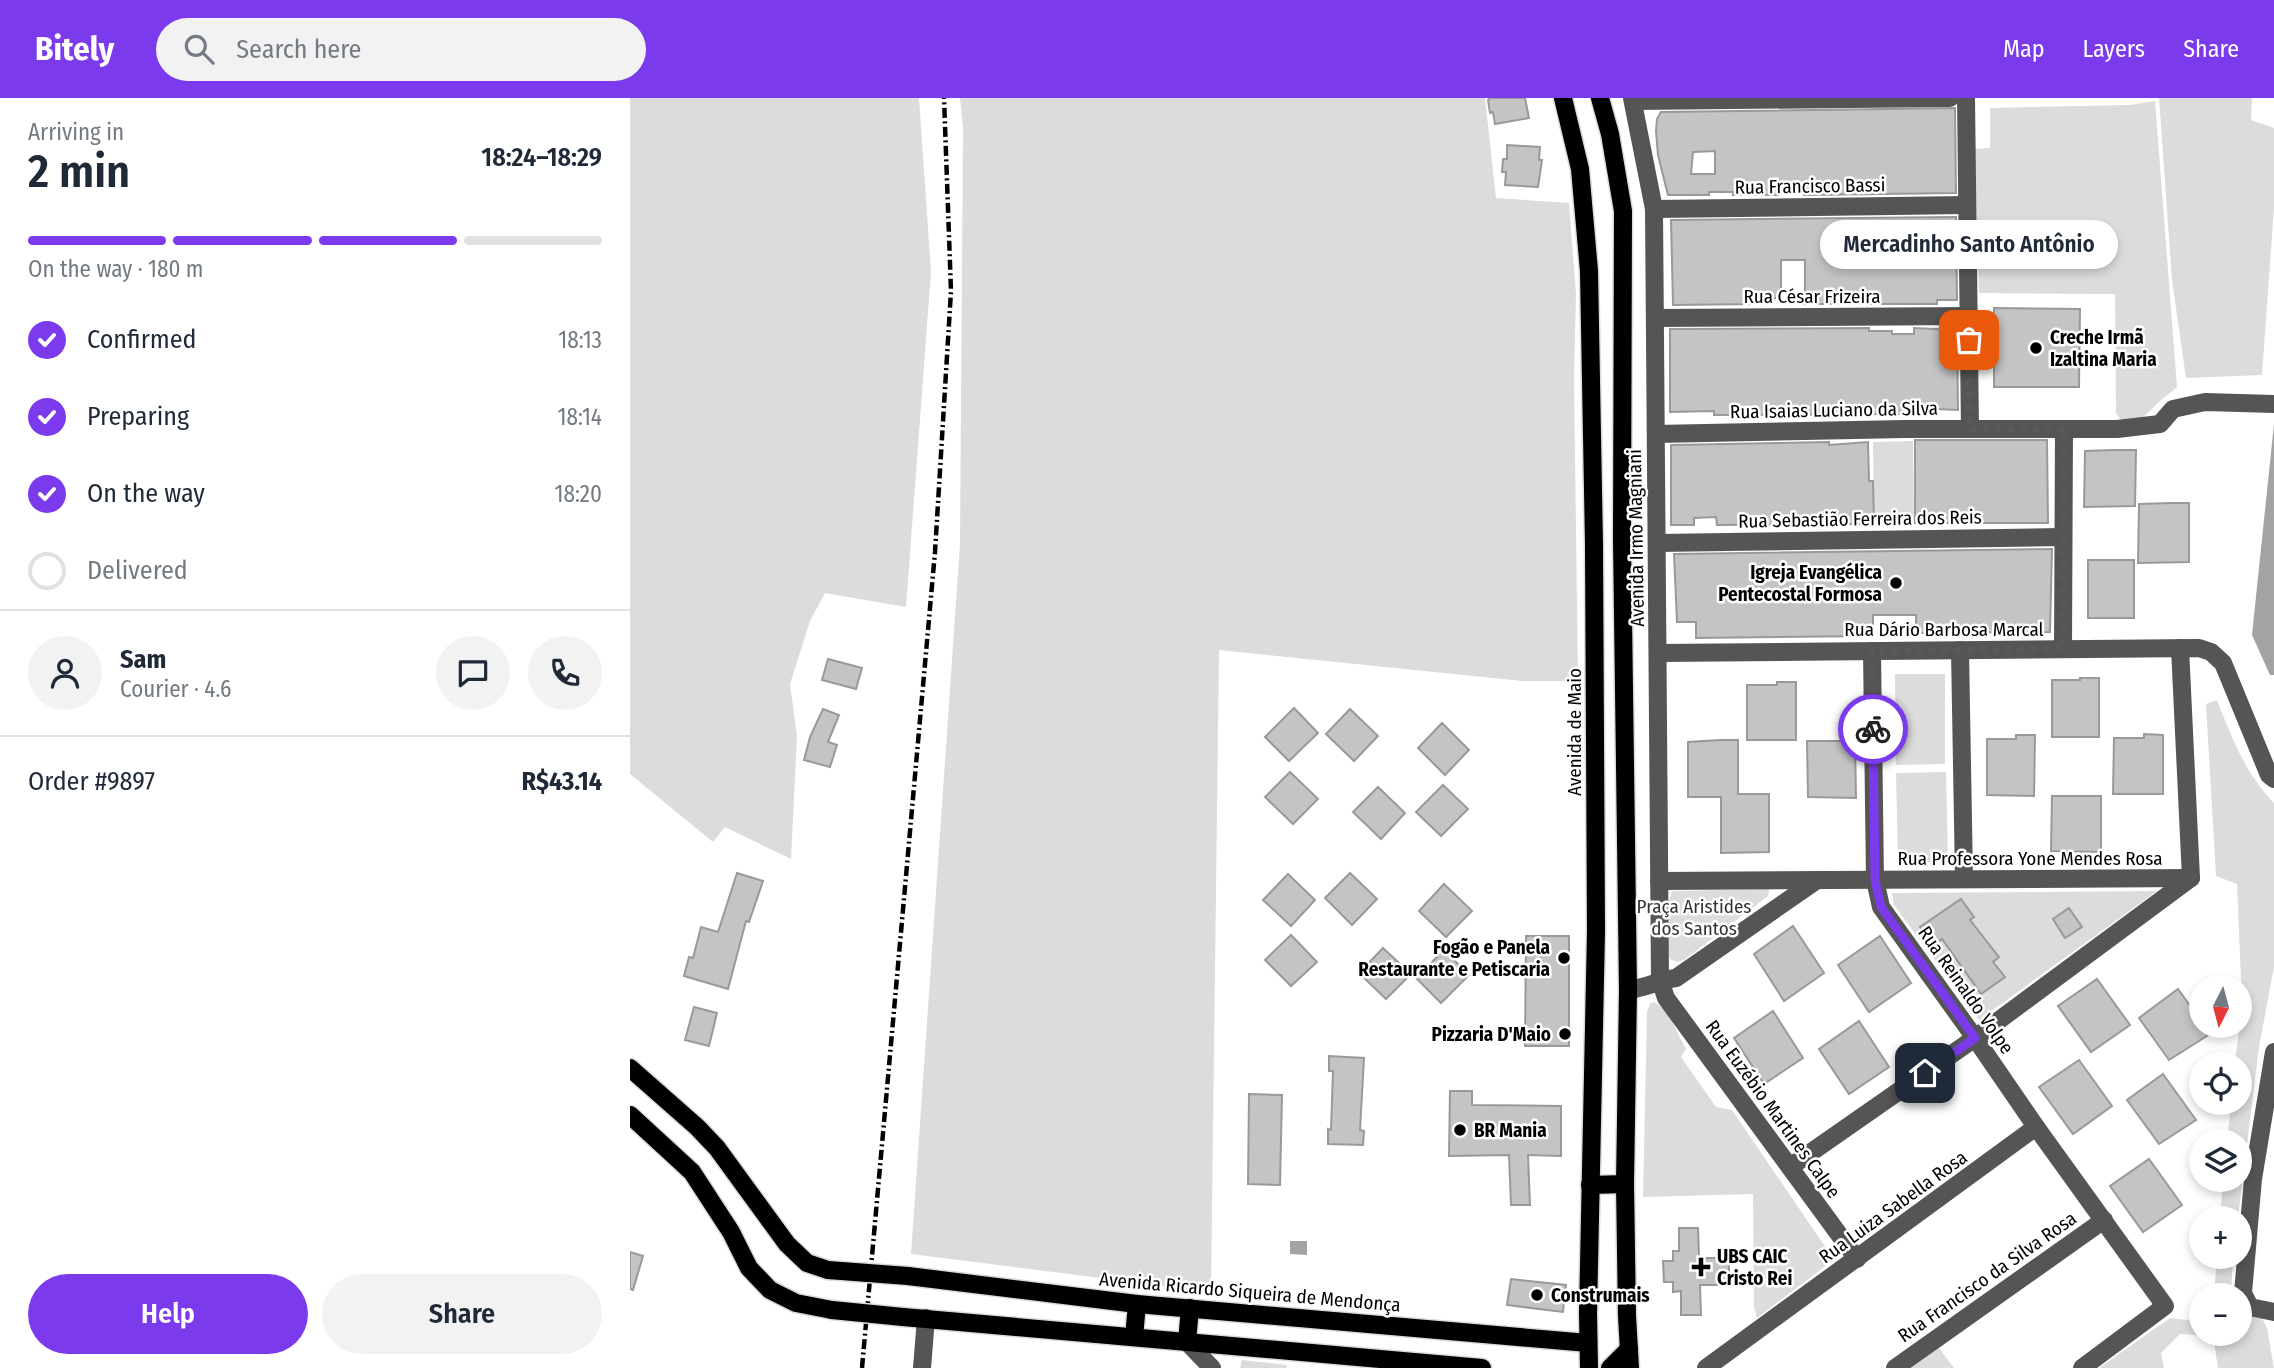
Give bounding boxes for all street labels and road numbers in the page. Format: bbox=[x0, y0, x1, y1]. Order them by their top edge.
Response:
street label: Rua Francisco Bassi bbox=[1734, 173, 1886, 199]
street label: Rua César Frizeira bbox=[1743, 285, 1881, 308]
street label: Rua Isaias Luciano da Silva bbox=[1730, 397, 1938, 423]
street label: Avenida Irmo Magniani bbox=[1623, 449, 1649, 627]
street label: Rua Sebastião Ferreira dos Reis bbox=[1738, 505, 1982, 533]
street label: Rua Dário Barbosa Marcal bbox=[1844, 618, 2044, 641]
street label: Avenida de Maio bbox=[1563, 668, 1586, 796]
street label: Rua Professora Yone Mendes Rosa bbox=[1897, 847, 2163, 870]
street label: Rua Reinaldo Volpe bbox=[1913, 922, 2019, 1058]
street label: Rua Euzébio Martines Calpe bbox=[1701, 1016, 1845, 1202]
street label: Rua Luiza Sabella Rosa bbox=[1815, 1146, 1971, 1268]
street label: Rua Francisco da Silva Rosa bbox=[1893, 1207, 2081, 1347]
street label: Avenida Ricardo Siqueira de Mendonça bbox=[1098, 1267, 1402, 1317]

